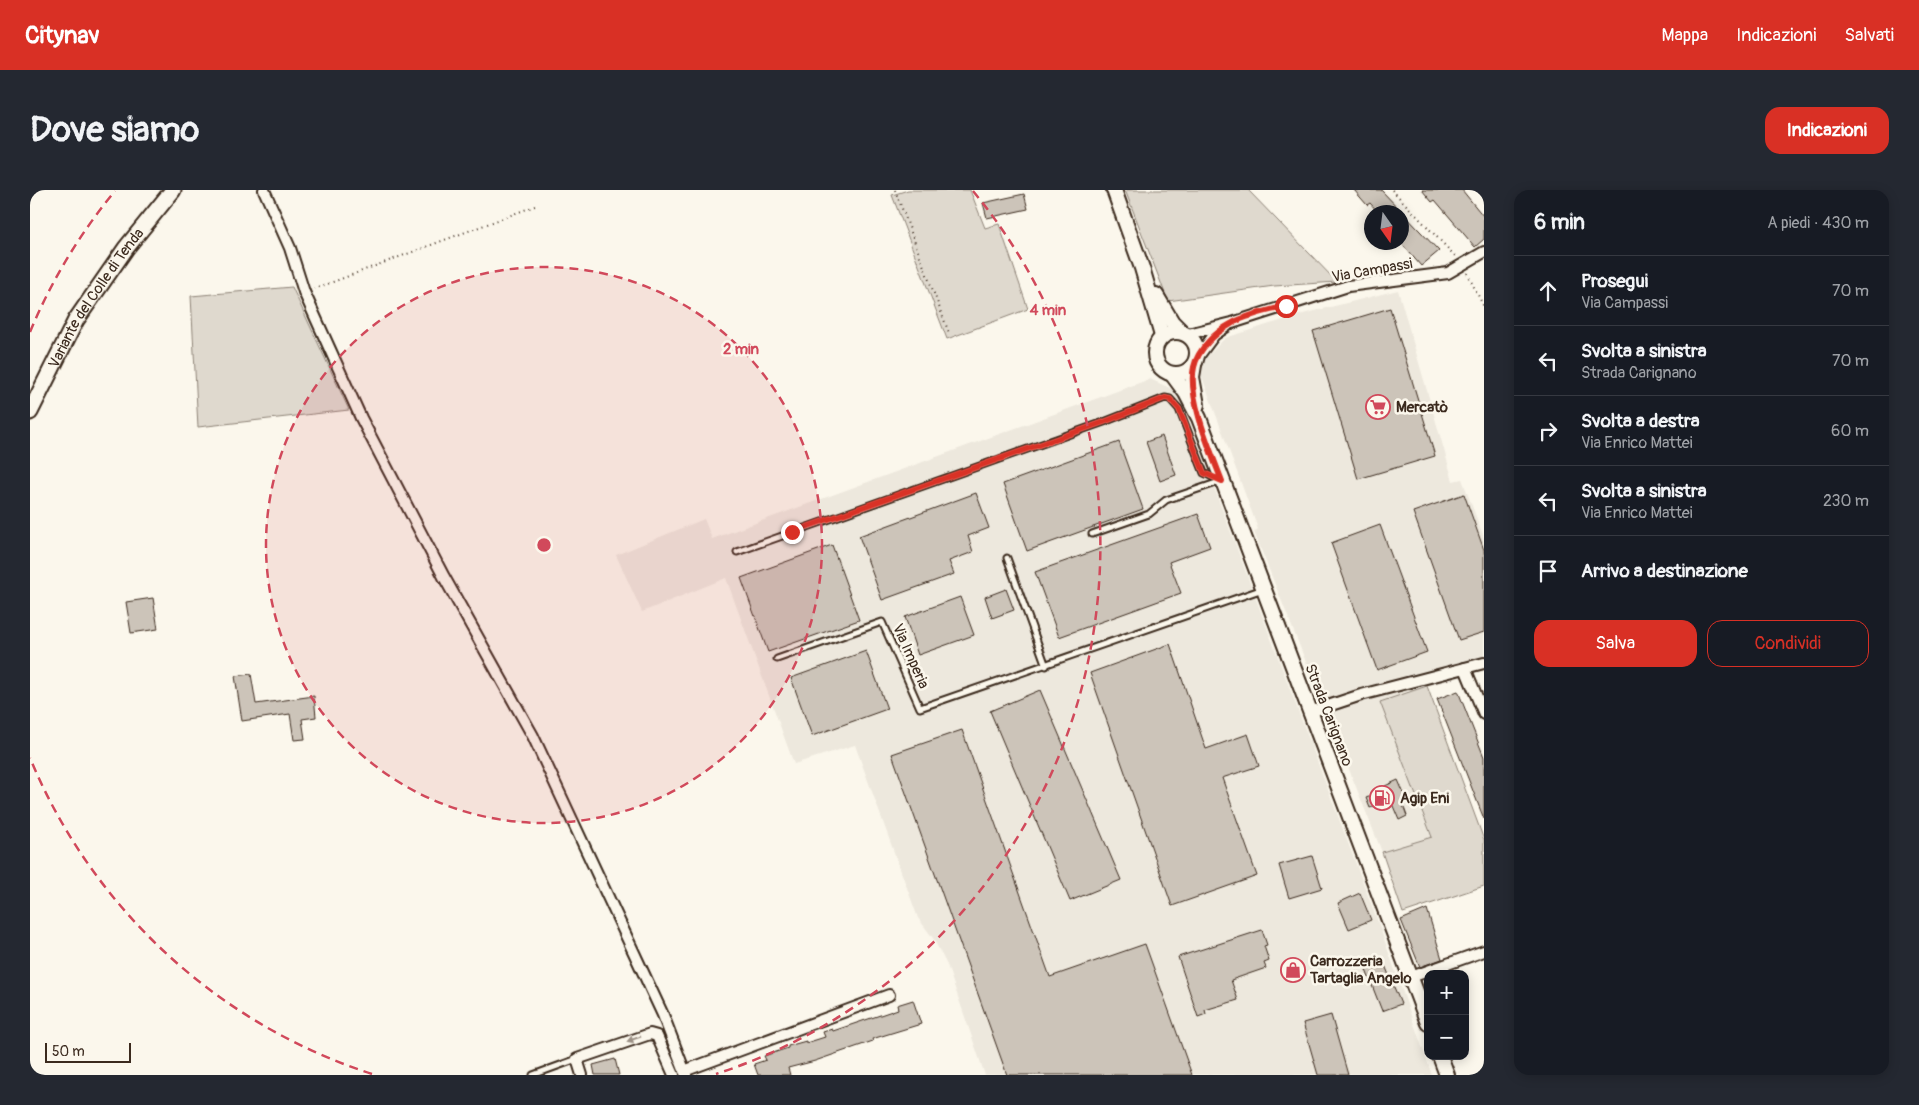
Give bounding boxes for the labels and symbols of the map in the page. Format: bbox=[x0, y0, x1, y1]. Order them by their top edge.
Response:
north arrow bbox=[1364, 205, 1409, 250]
street label: Variante del Colle di Tenda bbox=[44, 224, 148, 371]
street label: Via Campassi bbox=[1330, 254, 1414, 287]
route start bbox=[1275, 295, 1298, 318]
text: 4 min bbox=[1030, 301, 1067, 320]
text: 2 min bbox=[723, 340, 759, 359]
supermarket icon: Mercatò bbox=[1365, 394, 1391, 420]
place label: Mercatò bbox=[1396, 398, 1448, 417]
route end bbox=[781, 521, 804, 544]
centre of rings bbox=[535, 536, 553, 554]
street label: Via Imperia bbox=[888, 621, 933, 692]
street label: Strada Carignano bbox=[1300, 661, 1357, 769]
fuel station icon: Agip Eni bbox=[1369, 785, 1395, 811]
place label: Agip Eni bbox=[1400, 789, 1450, 808]
place label: Carrozzeria Tartaglia Angelo bbox=[1309, 952, 1412, 988]
shop icon: Carrozzeria Tartaglia Angelo bbox=[1280, 957, 1306, 983]
one-way arrow bbox=[627, 1036, 642, 1043]
scale bar bbox=[45, 1040, 131, 1063]

